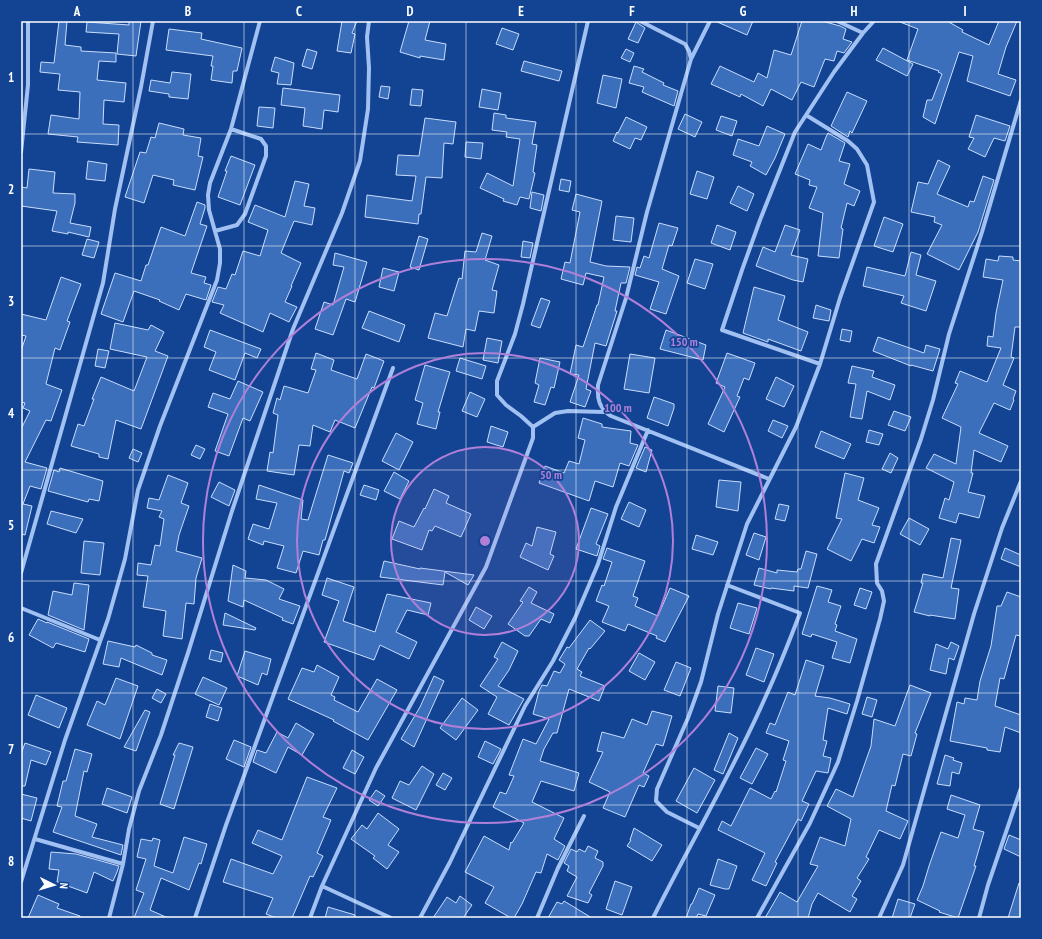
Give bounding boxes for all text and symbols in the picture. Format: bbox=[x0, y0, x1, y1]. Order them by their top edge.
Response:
text: A bbox=[73, 3, 81, 20]
text: B bbox=[185, 3, 191, 20]
text: C bbox=[296, 3, 302, 20]
text: D bbox=[407, 3, 414, 20]
text: E bbox=[518, 3, 524, 20]
text: F bbox=[629, 3, 635, 20]
text: G bbox=[740, 3, 747, 20]
text: H bbox=[851, 3, 858, 20]
text: I bbox=[963, 3, 967, 20]
text: 1 bbox=[8, 69, 14, 86]
text: 2 bbox=[8, 181, 14, 198]
text: 3 bbox=[8, 293, 14, 310]
text: 150 m bbox=[670, 334, 698, 349]
text: 100 m bbox=[604, 400, 632, 415]
text: 4 bbox=[8, 405, 15, 422]
text: 50 m bbox=[540, 467, 562, 482]
text: 5 bbox=[8, 517, 14, 534]
centre of rings bbox=[478, 534, 492, 548]
text: 6 bbox=[8, 629, 14, 646]
text: 7 bbox=[8, 741, 14, 758]
text: 8 bbox=[8, 853, 14, 870]
north arrow bbox=[34, 865, 74, 905]
text: N bbox=[57, 882, 71, 889]

